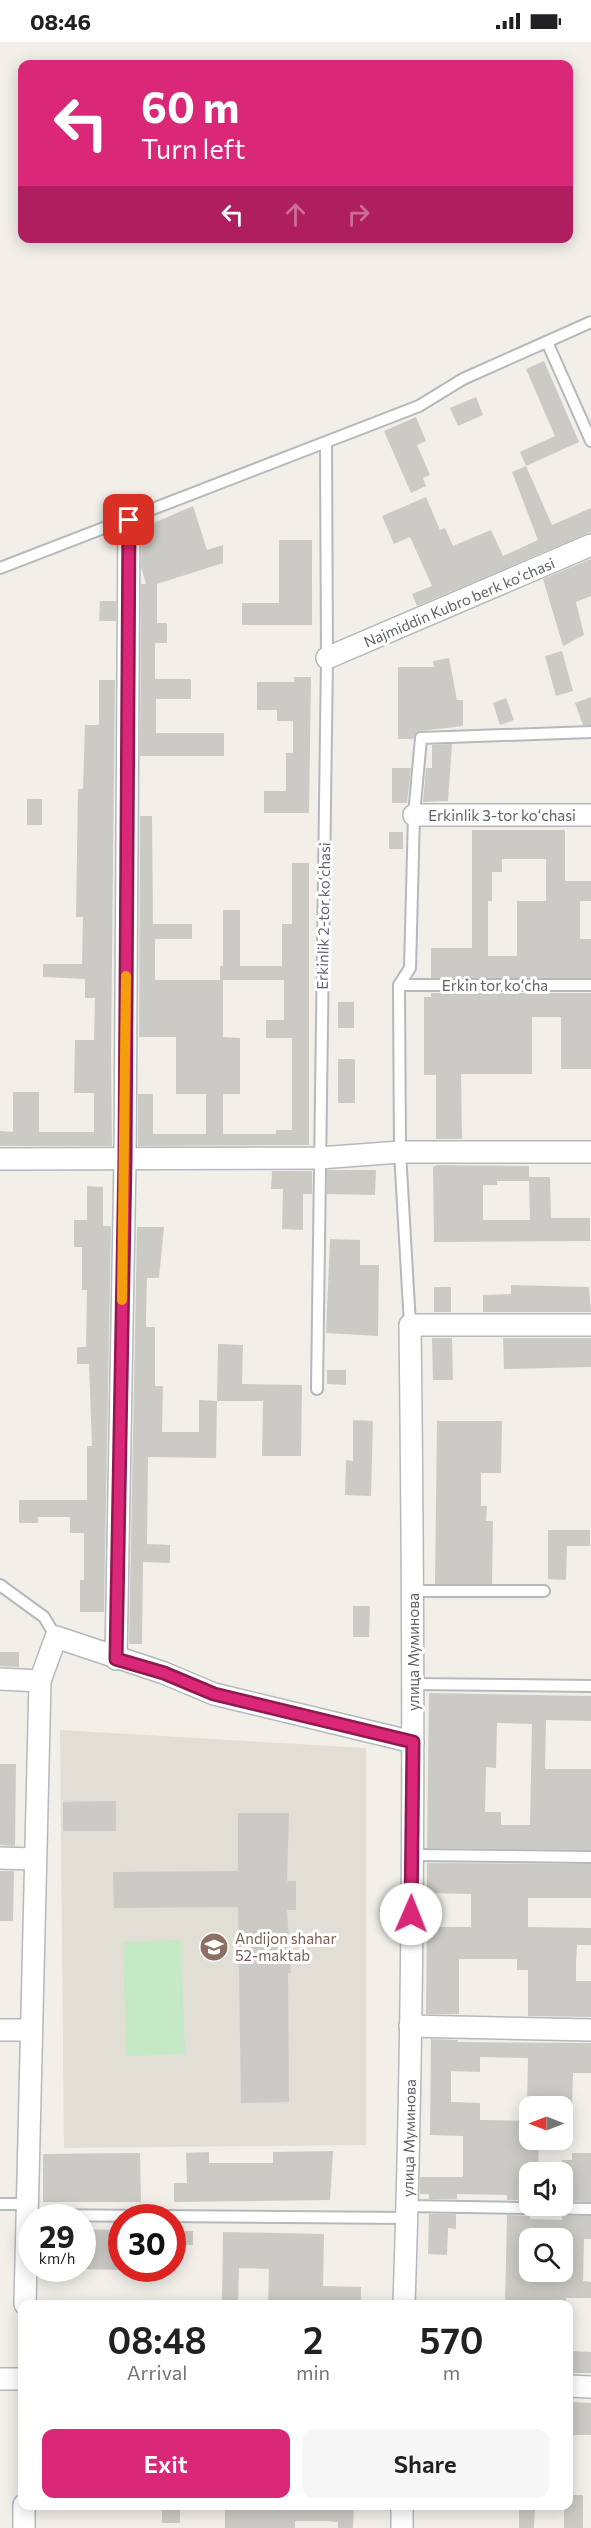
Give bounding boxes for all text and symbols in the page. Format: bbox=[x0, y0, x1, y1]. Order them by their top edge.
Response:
text: 08:46 bbox=[30, 8, 91, 35]
text: 60 m bbox=[141, 80, 240, 132]
icon: left bbox=[42, 84, 120, 162]
text: Turn left bbox=[141, 132, 245, 165]
icon: left bbox=[216, 198, 249, 231]
icon: ahead bbox=[279, 198, 312, 231]
icon: right bbox=[342, 198, 375, 231]
pin bbox=[103, 494, 154, 545]
icon: arrive bbox=[112, 503, 145, 536]
street label: Najmiddin Kubro berk koʻchasi bbox=[361, 554, 557, 650]
street label: Erkinlik 3-tor koʻchasi bbox=[428, 806, 576, 824]
street label: Erkinlik 2-tor koʻchasi bbox=[313, 842, 333, 990]
street label: Erkin tor koʻcha bbox=[442, 976, 548, 994]
street label: улица Муминова bbox=[404, 1593, 422, 1711]
position arrow bbox=[379, 1882, 443, 1946]
place label: Andijon shahar 52-maktab bbox=[235, 1929, 336, 1964]
school or university icon: Andijon shahar 52-maktab bbox=[198, 1931, 230, 1963]
street label: улица Муминова bbox=[398, 2079, 419, 2197]
north arrow bbox=[519, 2096, 573, 2150]
map controls bbox=[519, 2096, 573, 2282]
button: sound bbox=[519, 2162, 573, 2216]
speed limit sign: 30 bbox=[108, 2204, 186, 2282]
text: 29 bbox=[39, 2217, 75, 2254]
button: search bbox=[519, 2228, 573, 2282]
text: km/h bbox=[39, 2249, 75, 2267]
text: 08:48 bbox=[107, 2317, 207, 2361]
text: 2 bbox=[303, 2317, 323, 2361]
text: 570 bbox=[420, 2317, 484, 2361]
text: Arrival bbox=[127, 2360, 187, 2384]
text: min bbox=[296, 2360, 330, 2384]
text: m bbox=[443, 2360, 460, 2384]
button: Exit bbox=[42, 2429, 290, 2498]
button: Share bbox=[302, 2429, 549, 2498]

